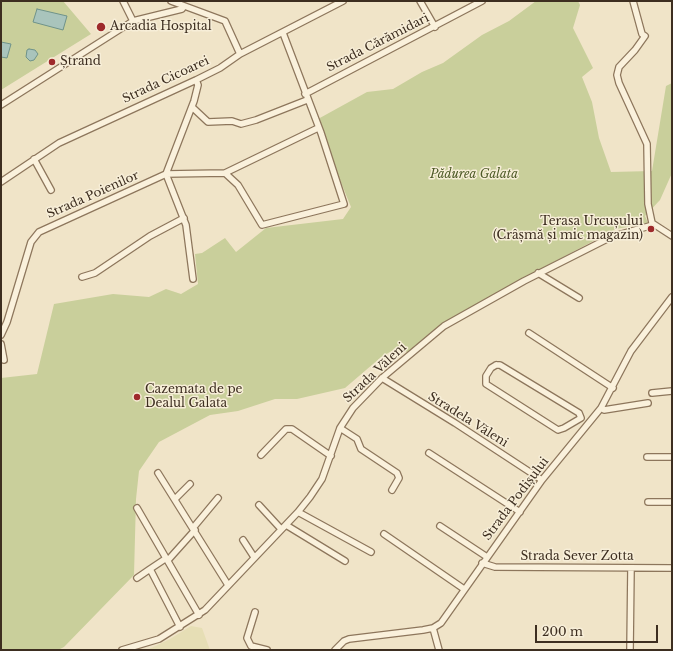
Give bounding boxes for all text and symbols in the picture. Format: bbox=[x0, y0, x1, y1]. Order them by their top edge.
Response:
street label: Strada Cărămidari bbox=[324, 11, 432, 75]
place label: Arcadia Hospital bbox=[110, 20, 212, 34]
marker: Arcadia Hospital bbox=[95, 21, 107, 33]
street label: Strada Cicoarei bbox=[120, 54, 212, 106]
place label: Ștrand bbox=[60, 55, 101, 69]
marker: Ștrand bbox=[47, 57, 57, 67]
street label: Strada Poienilor bbox=[45, 168, 141, 222]
park label: Pădurea Galata bbox=[430, 168, 518, 182]
place label: Terasa Urcușului (Crâșmă și mic magazin) bbox=[493, 215, 643, 243]
marker: Terasa Urcușului (Crâșmă și mic magazin) bbox=[646, 224, 656, 234]
street label: Strada Văleni bbox=[340, 340, 410, 406]
place label: Cazemata de pe Dealul Galata bbox=[145, 383, 242, 411]
street label: Stradela Văleni bbox=[425, 390, 511, 450]
marker: Cazemata de pe Dealul Galata bbox=[132, 392, 142, 402]
street label: Strada Podișului bbox=[480, 455, 552, 543]
street label: Strada Sever Zotta bbox=[520, 550, 634, 564]
scale bar bbox=[537, 617, 660, 643]
text: 200 m bbox=[542, 624, 583, 639]

